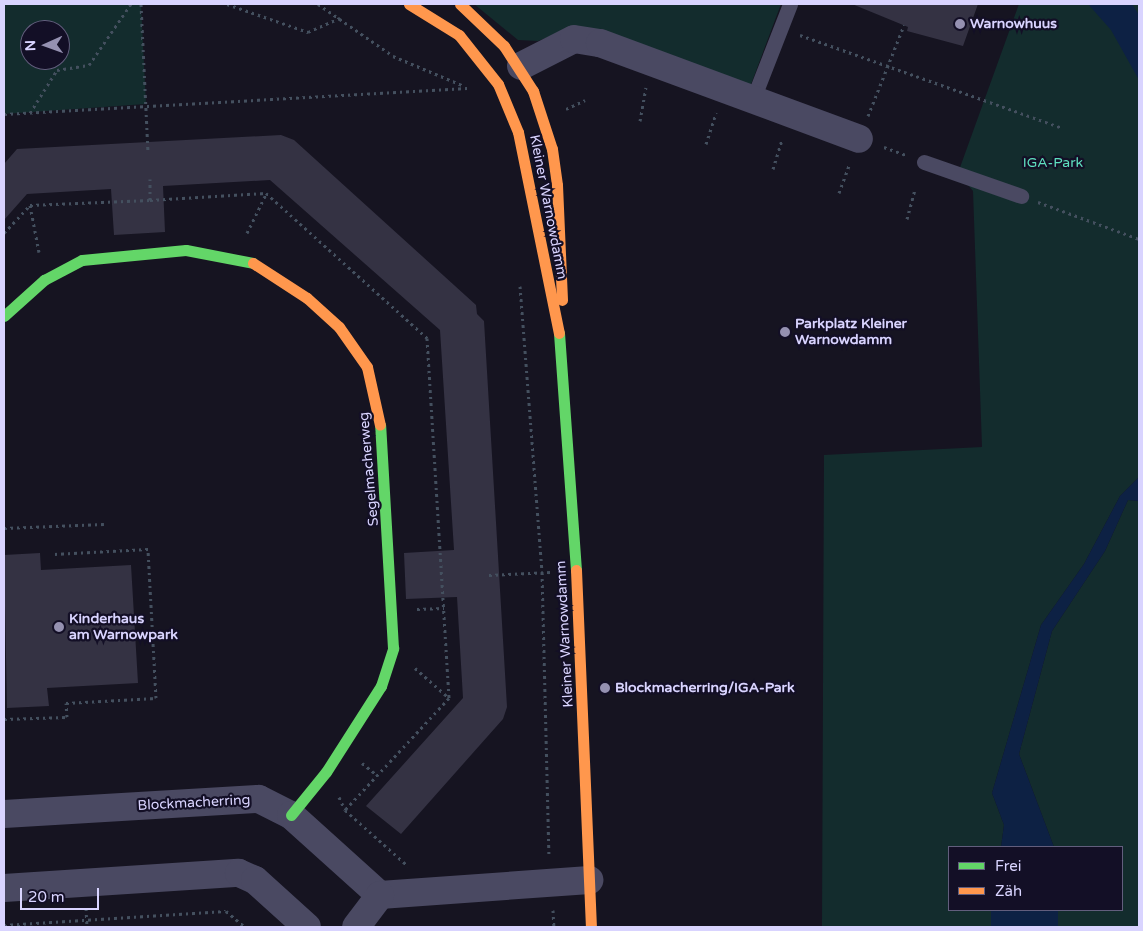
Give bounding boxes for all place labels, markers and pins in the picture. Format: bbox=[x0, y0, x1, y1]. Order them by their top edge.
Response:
place label: Warnowhuus bbox=[970, 16, 1057, 32]
marker: Warnowhuus bbox=[954, 18, 966, 30]
place label: Parkplatz Kleiner Warnowdamm bbox=[795, 316, 907, 348]
marker: Parkplatz Kleiner Warnowdamm bbox=[779, 326, 791, 338]
place label: Kinderhaus am Warnowpark bbox=[69, 611, 178, 644]
marker: Kinderhaus am Warnowpark bbox=[53, 621, 65, 633]
place label: Blockmacherring/IGA-Park bbox=[615, 680, 795, 696]
marker: Blockmacherring/IGA-Park bbox=[599, 682, 611, 694]

